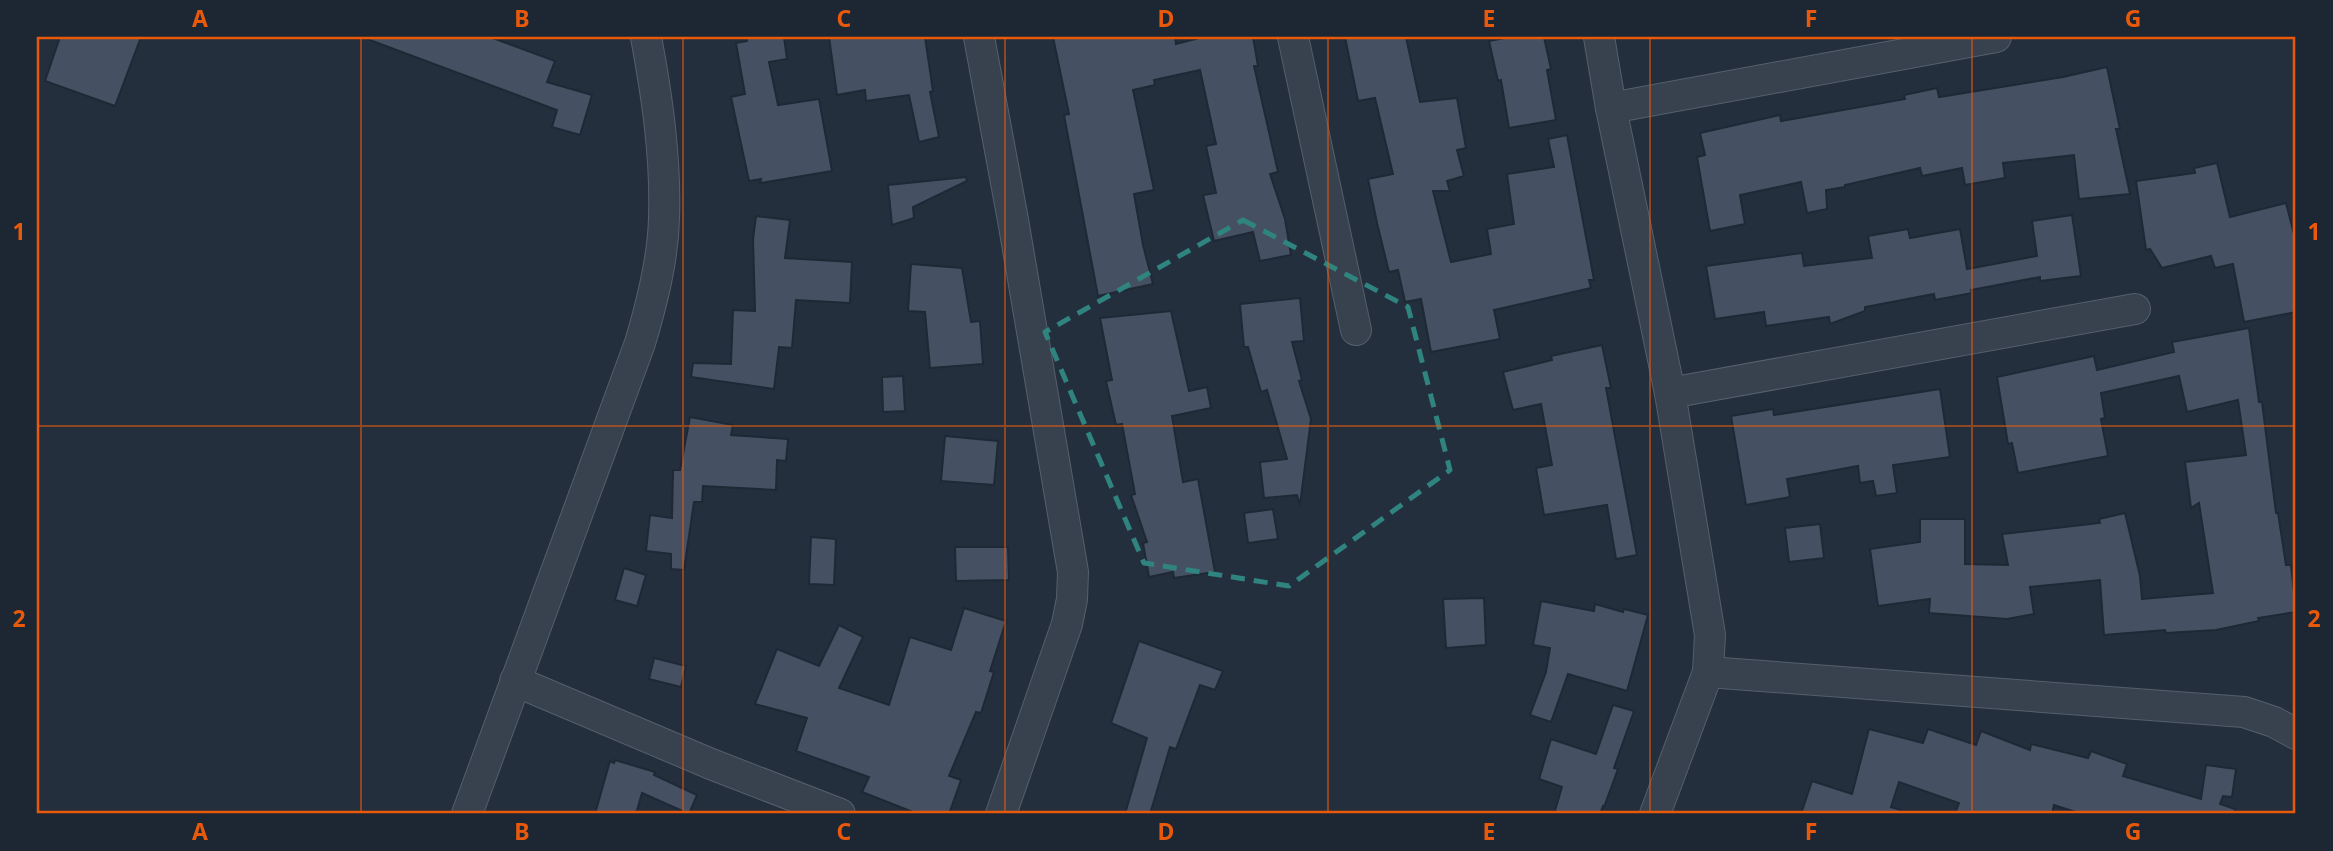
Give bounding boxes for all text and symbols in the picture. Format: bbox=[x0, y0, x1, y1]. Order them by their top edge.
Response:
text: A bbox=[192, 2, 208, 34]
text: B bbox=[514, 2, 530, 34]
text: C bbox=[837, 2, 852, 34]
text: D bbox=[1158, 2, 1174, 34]
text: E bbox=[1483, 2, 1495, 34]
text: F bbox=[1805, 2, 1817, 34]
text: G bbox=[2125, 2, 2141, 34]
text: 1 bbox=[12, 215, 26, 247]
text: 1 bbox=[2307, 215, 2321, 247]
text: 2 bbox=[12, 602, 26, 634]
text: 2 bbox=[2307, 602, 2321, 634]
text: A bbox=[192, 815, 208, 847]
text: B bbox=[514, 815, 530, 847]
text: C bbox=[837, 815, 852, 847]
text: D bbox=[1158, 815, 1174, 847]
text: E bbox=[1483, 815, 1495, 847]
text: F bbox=[1805, 815, 1817, 847]
text: G bbox=[2125, 815, 2141, 847]

